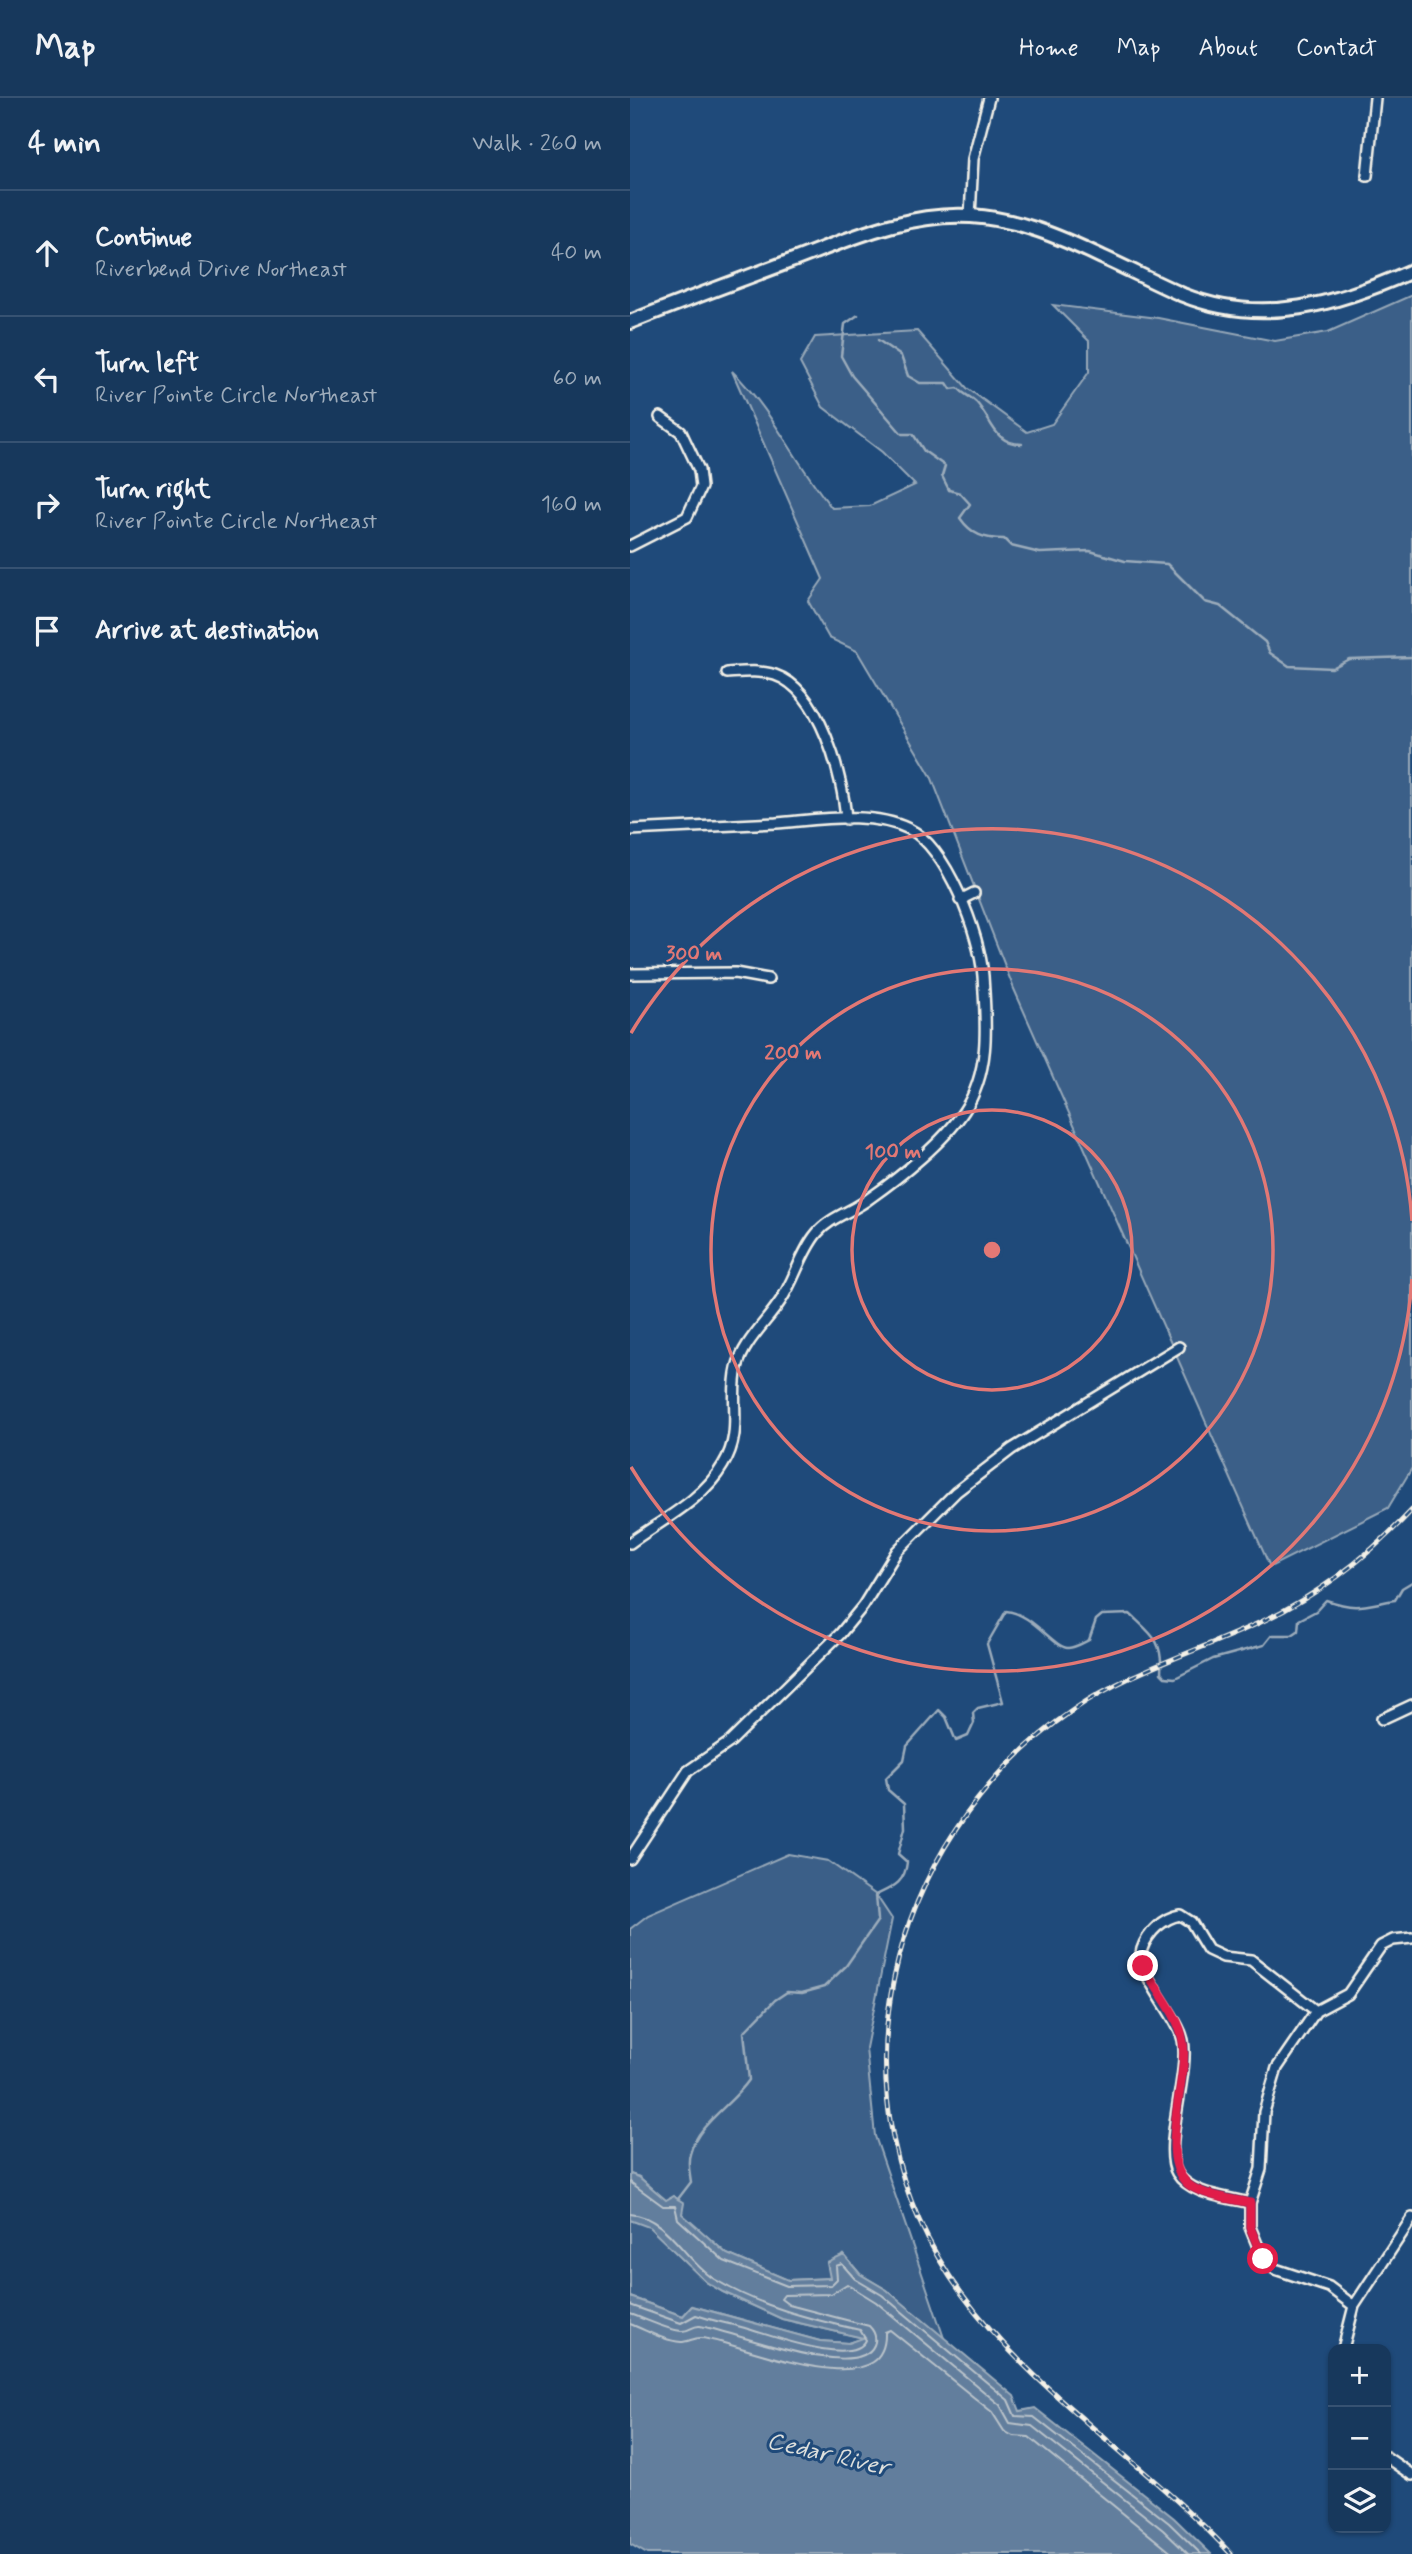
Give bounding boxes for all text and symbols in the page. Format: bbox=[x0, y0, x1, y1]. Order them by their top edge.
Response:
text: Map bbox=[35, 26, 95, 70]
text: Home bbox=[1019, 33, 1079, 64]
text: Map bbox=[1117, 33, 1161, 64]
text: About bbox=[1199, 33, 1258, 64]
text: Contact bbox=[1296, 33, 1377, 64]
text: 4 min bbox=[28, 124, 101, 163]
text: Walk · 260 m bbox=[472, 129, 602, 159]
text: Continue bbox=[95, 221, 192, 255]
icon: ahead bbox=[28, 234, 66, 272]
text: 40 m bbox=[551, 238, 602, 268]
text: Riverbend Drive Northeast bbox=[95, 255, 347, 285]
text: Turn left bbox=[95, 347, 199, 381]
icon: left bbox=[28, 360, 66, 398]
text: 60 m bbox=[553, 364, 602, 394]
text: River Pointe Circle Northeast bbox=[95, 381, 377, 411]
text: Turn right bbox=[95, 473, 211, 507]
icon: right bbox=[28, 486, 66, 524]
text: 160 m bbox=[541, 490, 602, 520]
text: River Pointe Circle Northeast bbox=[95, 507, 377, 537]
icon: arrive bbox=[28, 612, 66, 650]
text: Arrive at destination bbox=[95, 614, 319, 648]
text: 300 m bbox=[666, 940, 723, 968]
text: 200 m bbox=[764, 1039, 822, 1067]
text: 100 m bbox=[865, 1138, 921, 1166]
centre of rings bbox=[980, 1238, 1004, 1262]
route end bbox=[1127, 1950, 1158, 1981]
route start bbox=[1247, 2243, 1278, 2274]
map controls bbox=[1328, 2344, 1391, 2533]
button: + bbox=[1328, 2344, 1391, 2407]
button: − bbox=[1328, 2407, 1391, 2470]
water label: Cedar River bbox=[764, 2426, 896, 2485]
button: layers bbox=[1328, 2470, 1391, 2533]

